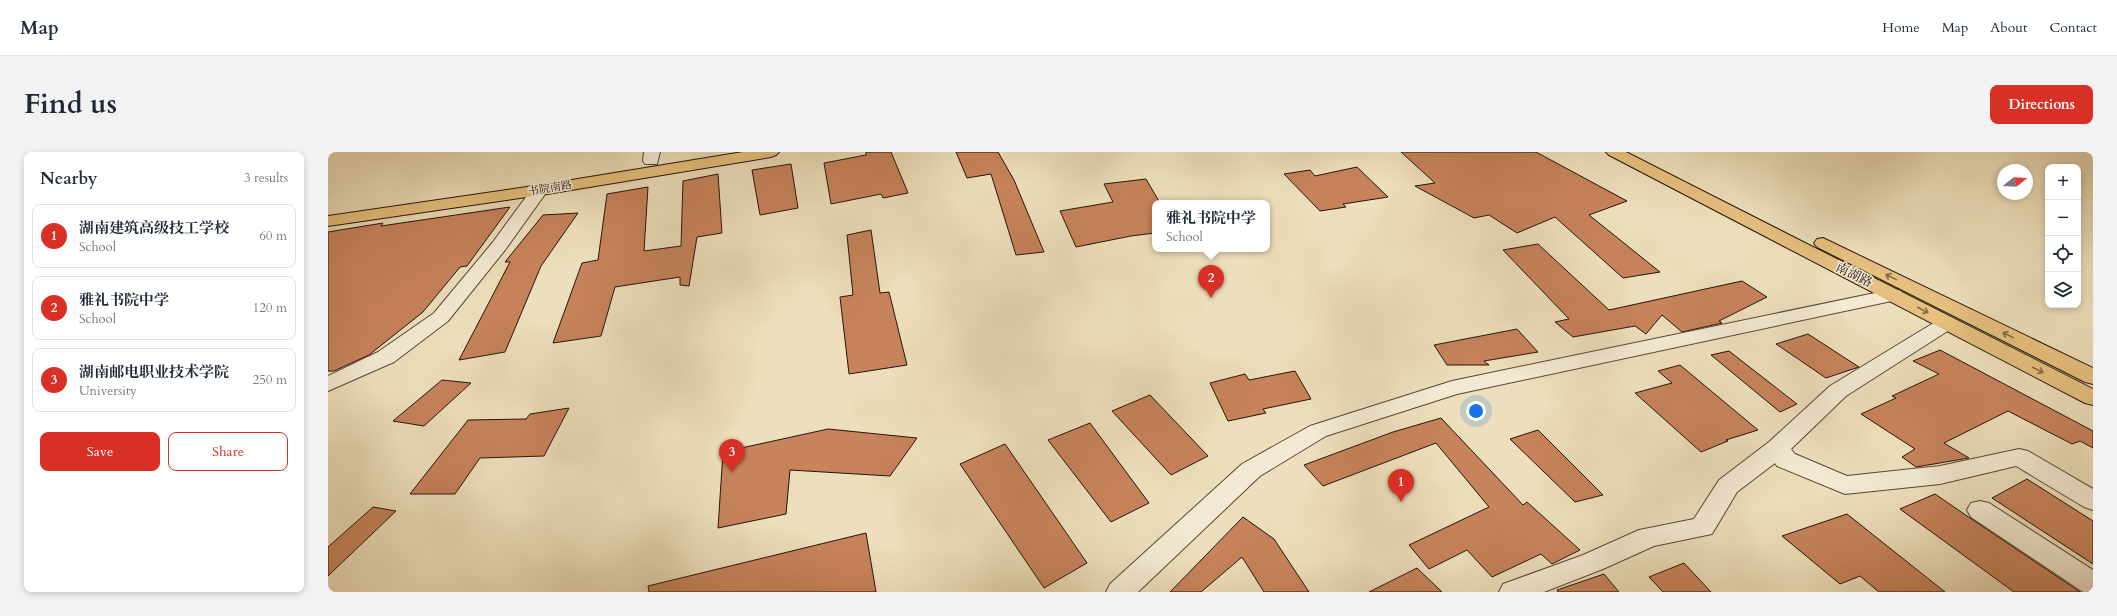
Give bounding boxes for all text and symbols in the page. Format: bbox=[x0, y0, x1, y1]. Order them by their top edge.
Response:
text: Map bbox=[20, 15, 59, 41]
text: Home bbox=[1882, 18, 1920, 37]
text: Map bbox=[1942, 18, 1968, 37]
text: About bbox=[1990, 18, 2027, 37]
text: Contact bbox=[2049, 18, 2097, 37]
text: Find us bbox=[24, 85, 117, 123]
button: Directions bbox=[1990, 85, 2093, 124]
north arrow bbox=[1997, 164, 2033, 200]
map controls bbox=[2045, 164, 2081, 308]
button: + bbox=[2045, 164, 2081, 200]
text: Nearby bbox=[40, 167, 97, 190]
text: 3 results bbox=[244, 169, 288, 187]
street label: 书院南路 bbox=[527, 177, 573, 199]
popup bbox=[1152, 200, 1270, 252]
button: − bbox=[2045, 200, 2081, 236]
text: 雅礼书院中学 bbox=[1166, 208, 1256, 228]
text: 湖南建筑高级技工学校 bbox=[79, 218, 229, 238]
text: 1 bbox=[51, 227, 57, 245]
text: 60 m bbox=[259, 227, 287, 245]
text: School bbox=[1166, 228, 1203, 246]
button: locate bbox=[2045, 236, 2081, 272]
text: School bbox=[79, 238, 116, 256]
street label: 南湖路 bbox=[1833, 258, 1875, 292]
pin: 2 bbox=[1198, 265, 1224, 298]
button: layers bbox=[2045, 272, 2081, 308]
one-way arrow bbox=[1886, 273, 1898, 280]
text: 雅礼书院中学 bbox=[79, 290, 169, 310]
text: 2 bbox=[51, 299, 57, 317]
text: 120 m bbox=[253, 299, 287, 317]
one-way arrow bbox=[1917, 307, 1929, 315]
text: School bbox=[79, 310, 116, 328]
one-way arrow bbox=[2002, 331, 2014, 338]
text: 湖南邮电职业技术学院 bbox=[79, 362, 229, 382]
one-way arrow bbox=[2032, 367, 2044, 374]
text: 3 bbox=[51, 371, 57, 389]
text: 250 m bbox=[253, 371, 287, 389]
text: University bbox=[79, 382, 137, 400]
your location bbox=[1466, 401, 1486, 421]
button: Save bbox=[40, 432, 160, 471]
button: Share bbox=[168, 432, 288, 471]
pin: 3 bbox=[719, 439, 745, 472]
pin: 1 bbox=[1388, 469, 1414, 502]

